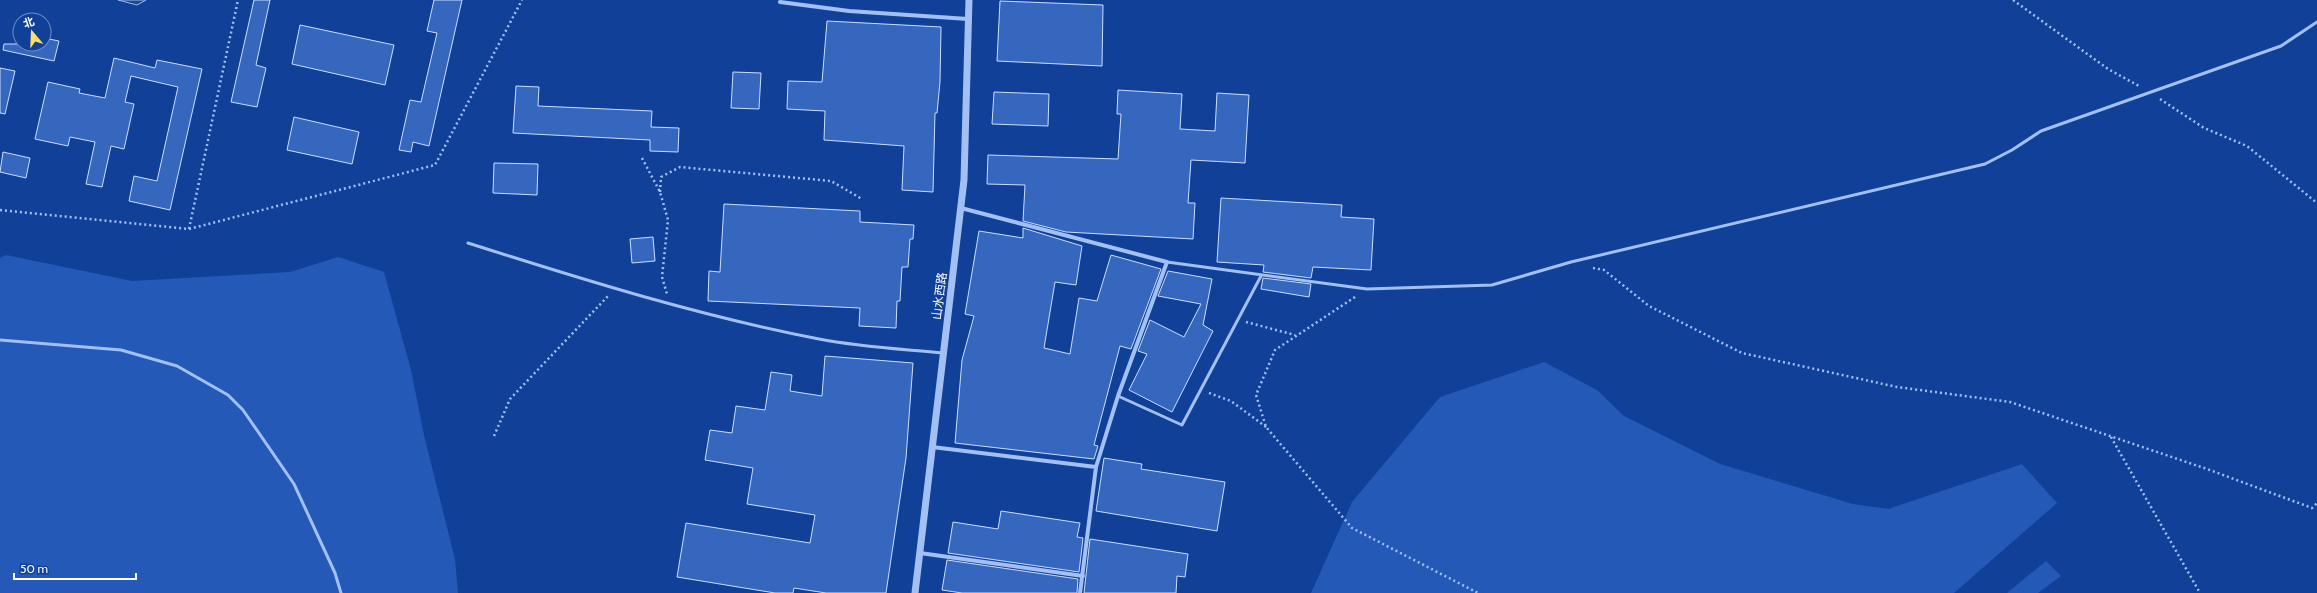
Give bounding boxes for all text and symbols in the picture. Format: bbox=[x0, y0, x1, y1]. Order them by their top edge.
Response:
north arrow bbox=[12, 12, 52, 52]
text: 北 bbox=[21, 14, 36, 31]
street label: 山水西路 bbox=[929, 271, 949, 321]
scale bar bbox=[14, 555, 136, 581]
text: 50 m bbox=[20, 561, 48, 576]

